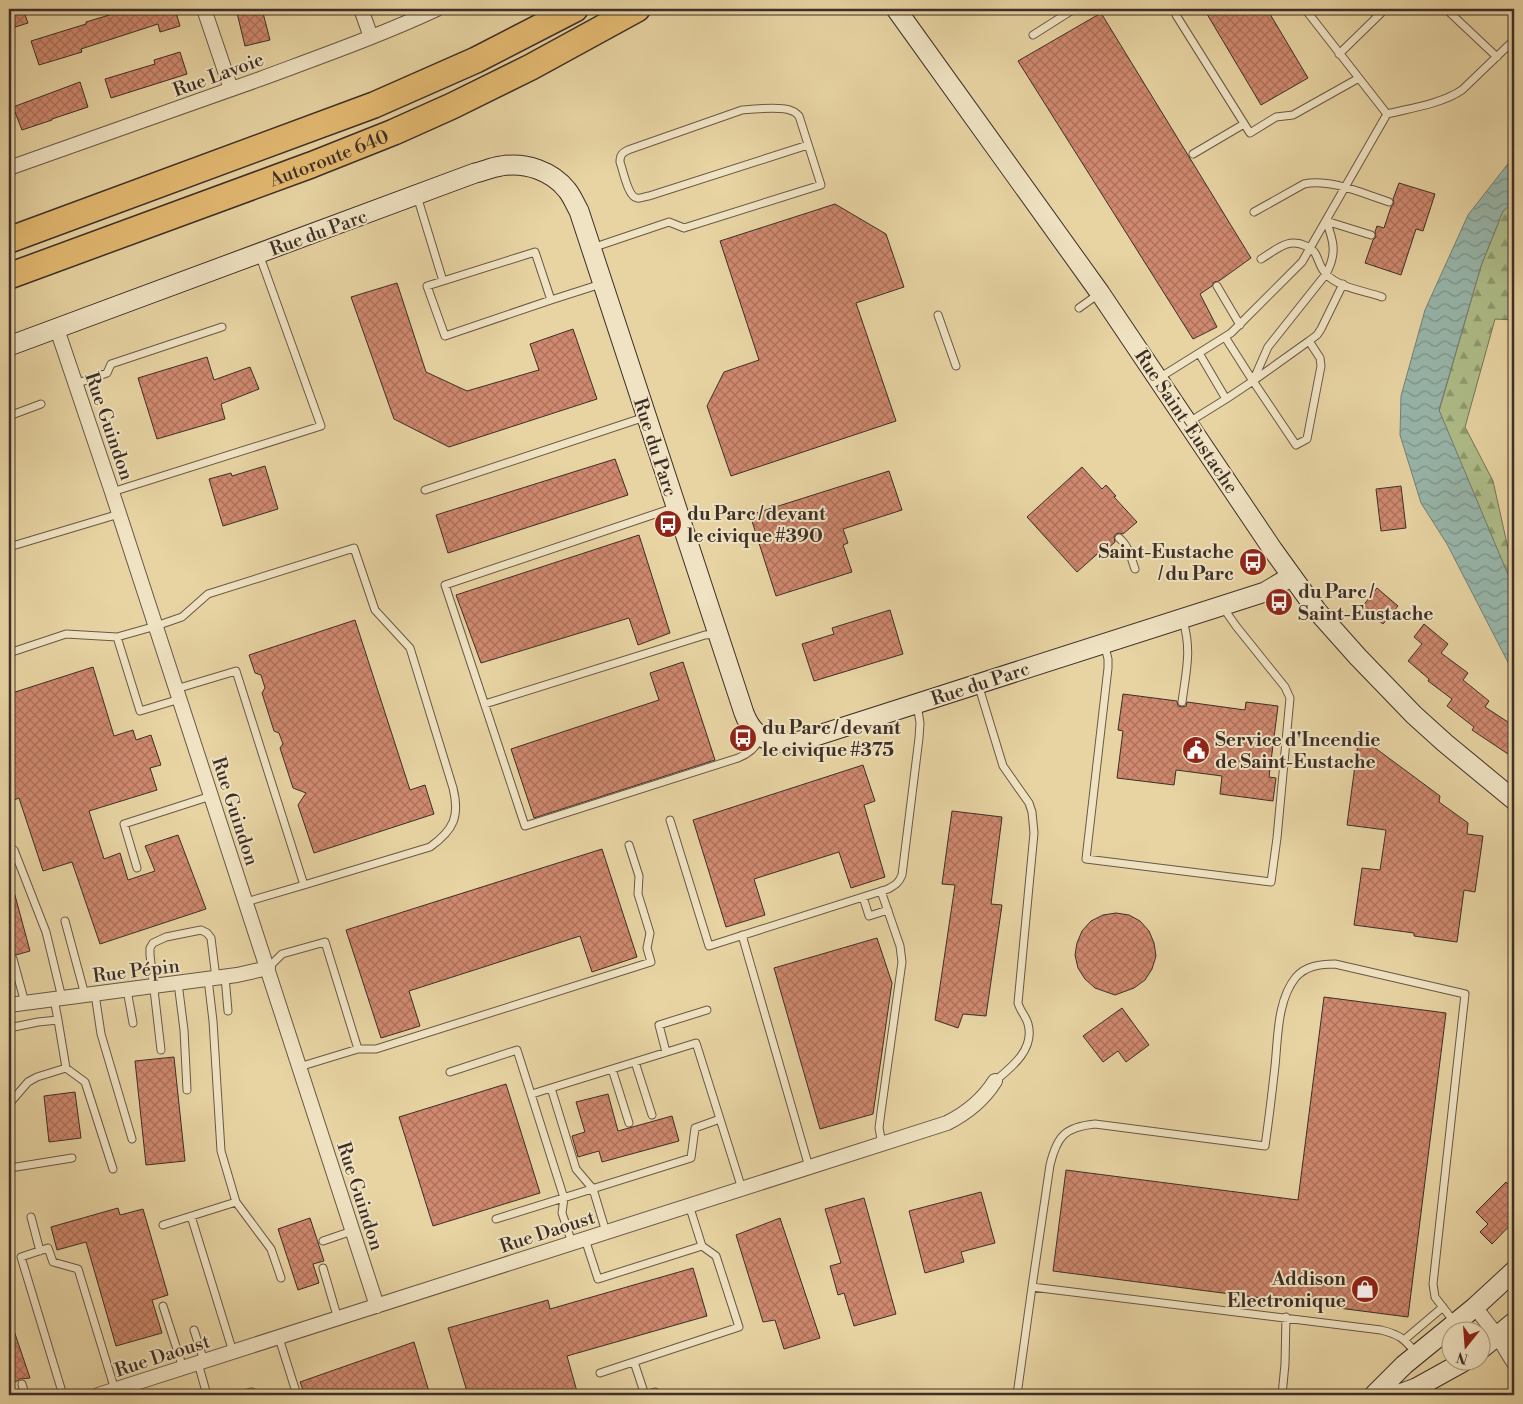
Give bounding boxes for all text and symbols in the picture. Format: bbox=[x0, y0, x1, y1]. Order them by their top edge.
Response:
street label: Rue Lavoie bbox=[170, 47, 267, 102]
street label: Autoroute 640 bbox=[265, 124, 392, 193]
street label: Rue du Parc bbox=[266, 204, 370, 262]
street label: Rue Saint-Eustache bbox=[1129, 345, 1243, 498]
street label: Rue Guindon bbox=[79, 369, 139, 484]
street label: Rue du Parc bbox=[628, 395, 682, 500]
place label: du Parc / devant le civique #390 bbox=[687, 502, 826, 548]
bus stop icon: du Parc / devant le civique #390 bbox=[653, 509, 683, 539]
place label: Saint-Eustache / du Parc bbox=[1098, 540, 1234, 586]
bus stop icon: Saint-Eustache / du Parc bbox=[1238, 547, 1268, 577]
place label: du Parc / Saint-Eustache bbox=[1298, 580, 1434, 626]
bus stop icon: du Parc / Saint-Eustache bbox=[1264, 587, 1294, 617]
street label: Rue du Parc bbox=[928, 657, 1033, 711]
place label: du Parc / devant le civique #375 bbox=[762, 716, 901, 762]
bus stop icon: du Parc / devant le civique #375 bbox=[728, 723, 758, 753]
place label: Service d'Incendie de Saint-Eustache bbox=[1215, 728, 1380, 774]
public building icon: Service d'Incendie de Saint-Eustache bbox=[1181, 735, 1211, 765]
street label: Rue Guindon bbox=[206, 754, 264, 869]
street label: Rue Pépin bbox=[91, 954, 181, 988]
street label: Rue Guindon bbox=[331, 1139, 389, 1254]
street label: Rue Daoust bbox=[497, 1205, 598, 1259]
place label: Addison Electronique bbox=[1227, 1267, 1346, 1313]
shop icon: Addison Electronique bbox=[1350, 1274, 1380, 1304]
north arrow bbox=[1440, 1322, 1490, 1372]
street label: Rue Daoust bbox=[112, 1329, 213, 1383]
text: N bbox=[1455, 1347, 1470, 1368]

